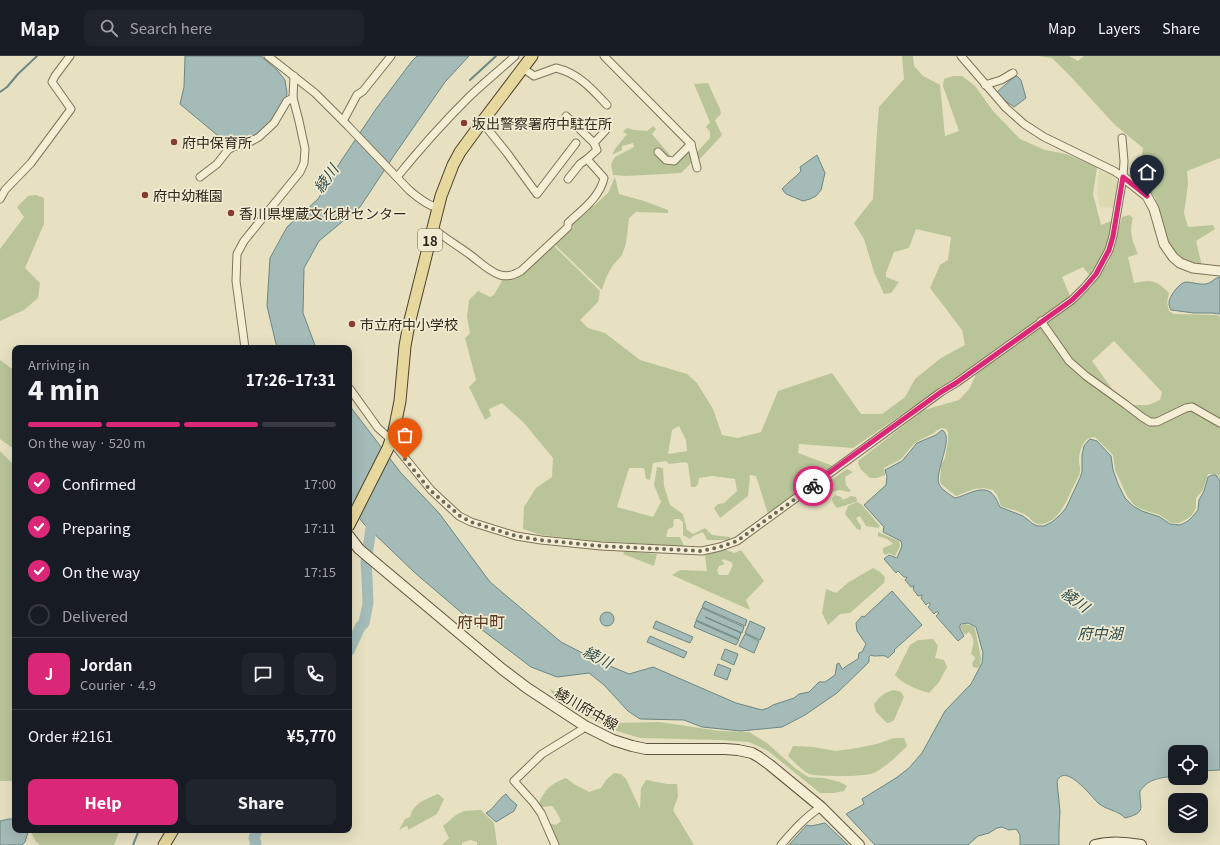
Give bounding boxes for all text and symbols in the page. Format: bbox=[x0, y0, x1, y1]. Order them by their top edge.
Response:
search box bbox=[84, 10, 364, 46]
text: Map bbox=[20, 14, 60, 41]
icon: search bbox=[98, 17, 120, 39]
text: Search here bbox=[130, 17, 212, 38]
text: Map bbox=[1048, 18, 1076, 38]
text: Layers bbox=[1098, 18, 1140, 38]
text: Share bbox=[1162, 18, 1200, 38]
place label: 坂出警察署府中駐在所 bbox=[472, 113, 612, 133]
marker: 坂出警察署府中駐在所 bbox=[459, 118, 469, 128]
place label: 府中保育所 bbox=[182, 132, 252, 152]
marker: 府中保育所 bbox=[169, 137, 179, 147]
pin bbox=[1130, 155, 1164, 196]
water label: 綾川 bbox=[308, 158, 343, 196]
icon: home bbox=[1136, 161, 1158, 183]
place label: 府中幼稚園 bbox=[153, 185, 223, 205]
marker: 府中幼稚園 bbox=[140, 190, 150, 200]
place label: 香川県埋蔵文化財センター bbox=[239, 203, 407, 223]
marker: 香川県埋蔵文化財センター bbox=[226, 208, 236, 218]
road number: 18 bbox=[418, 229, 442, 251]
place label: 市立府中小学校 bbox=[360, 314, 458, 334]
marker: 市立府中小学校 bbox=[347, 319, 357, 329]
text: Arriving in bbox=[28, 355, 90, 374]
text: 17:26–17:31 bbox=[246, 369, 336, 390]
text: 4 min bbox=[28, 370, 100, 407]
pin bbox=[388, 418, 422, 459]
icon: bag bbox=[394, 424, 416, 446]
text: On the way · 520 m bbox=[28, 433, 145, 452]
courier bbox=[793, 466, 833, 506]
icon: check bbox=[28, 472, 50, 494]
text: Confirmed bbox=[62, 473, 136, 494]
text: 17:00 bbox=[304, 474, 336, 493]
icon: bike bbox=[802, 475, 824, 497]
icon: check bbox=[28, 516, 50, 538]
text: Preparing bbox=[62, 517, 130, 538]
text: 17:11 bbox=[304, 518, 336, 537]
icon: check bbox=[28, 560, 50, 582]
text: On the way bbox=[62, 561, 140, 582]
text: 17:15 bbox=[304, 562, 336, 581]
water label: 綾川 bbox=[1058, 582, 1096, 617]
text: Delivered bbox=[62, 605, 128, 626]
district label: 府中町 bbox=[457, 609, 505, 633]
water label: 府中湖 bbox=[1077, 622, 1124, 643]
water label: 綾川 bbox=[580, 640, 618, 673]
button: chat bbox=[242, 653, 284, 695]
button: phone bbox=[294, 653, 336, 695]
text: Jordan bbox=[80, 654, 132, 675]
text: J bbox=[45, 663, 53, 684]
text: Courier · 4.9 bbox=[80, 675, 156, 694]
street label: 綾川府中線 bbox=[552, 682, 622, 734]
text: Order #2161 bbox=[28, 725, 113, 746]
text: ¥5,770 bbox=[287, 725, 336, 746]
map controls bbox=[1168, 745, 1208, 833]
button: locate bbox=[1168, 745, 1208, 785]
button: Help bbox=[28, 779, 178, 825]
button: Share bbox=[186, 779, 336, 825]
button: layers bbox=[1168, 793, 1208, 833]

